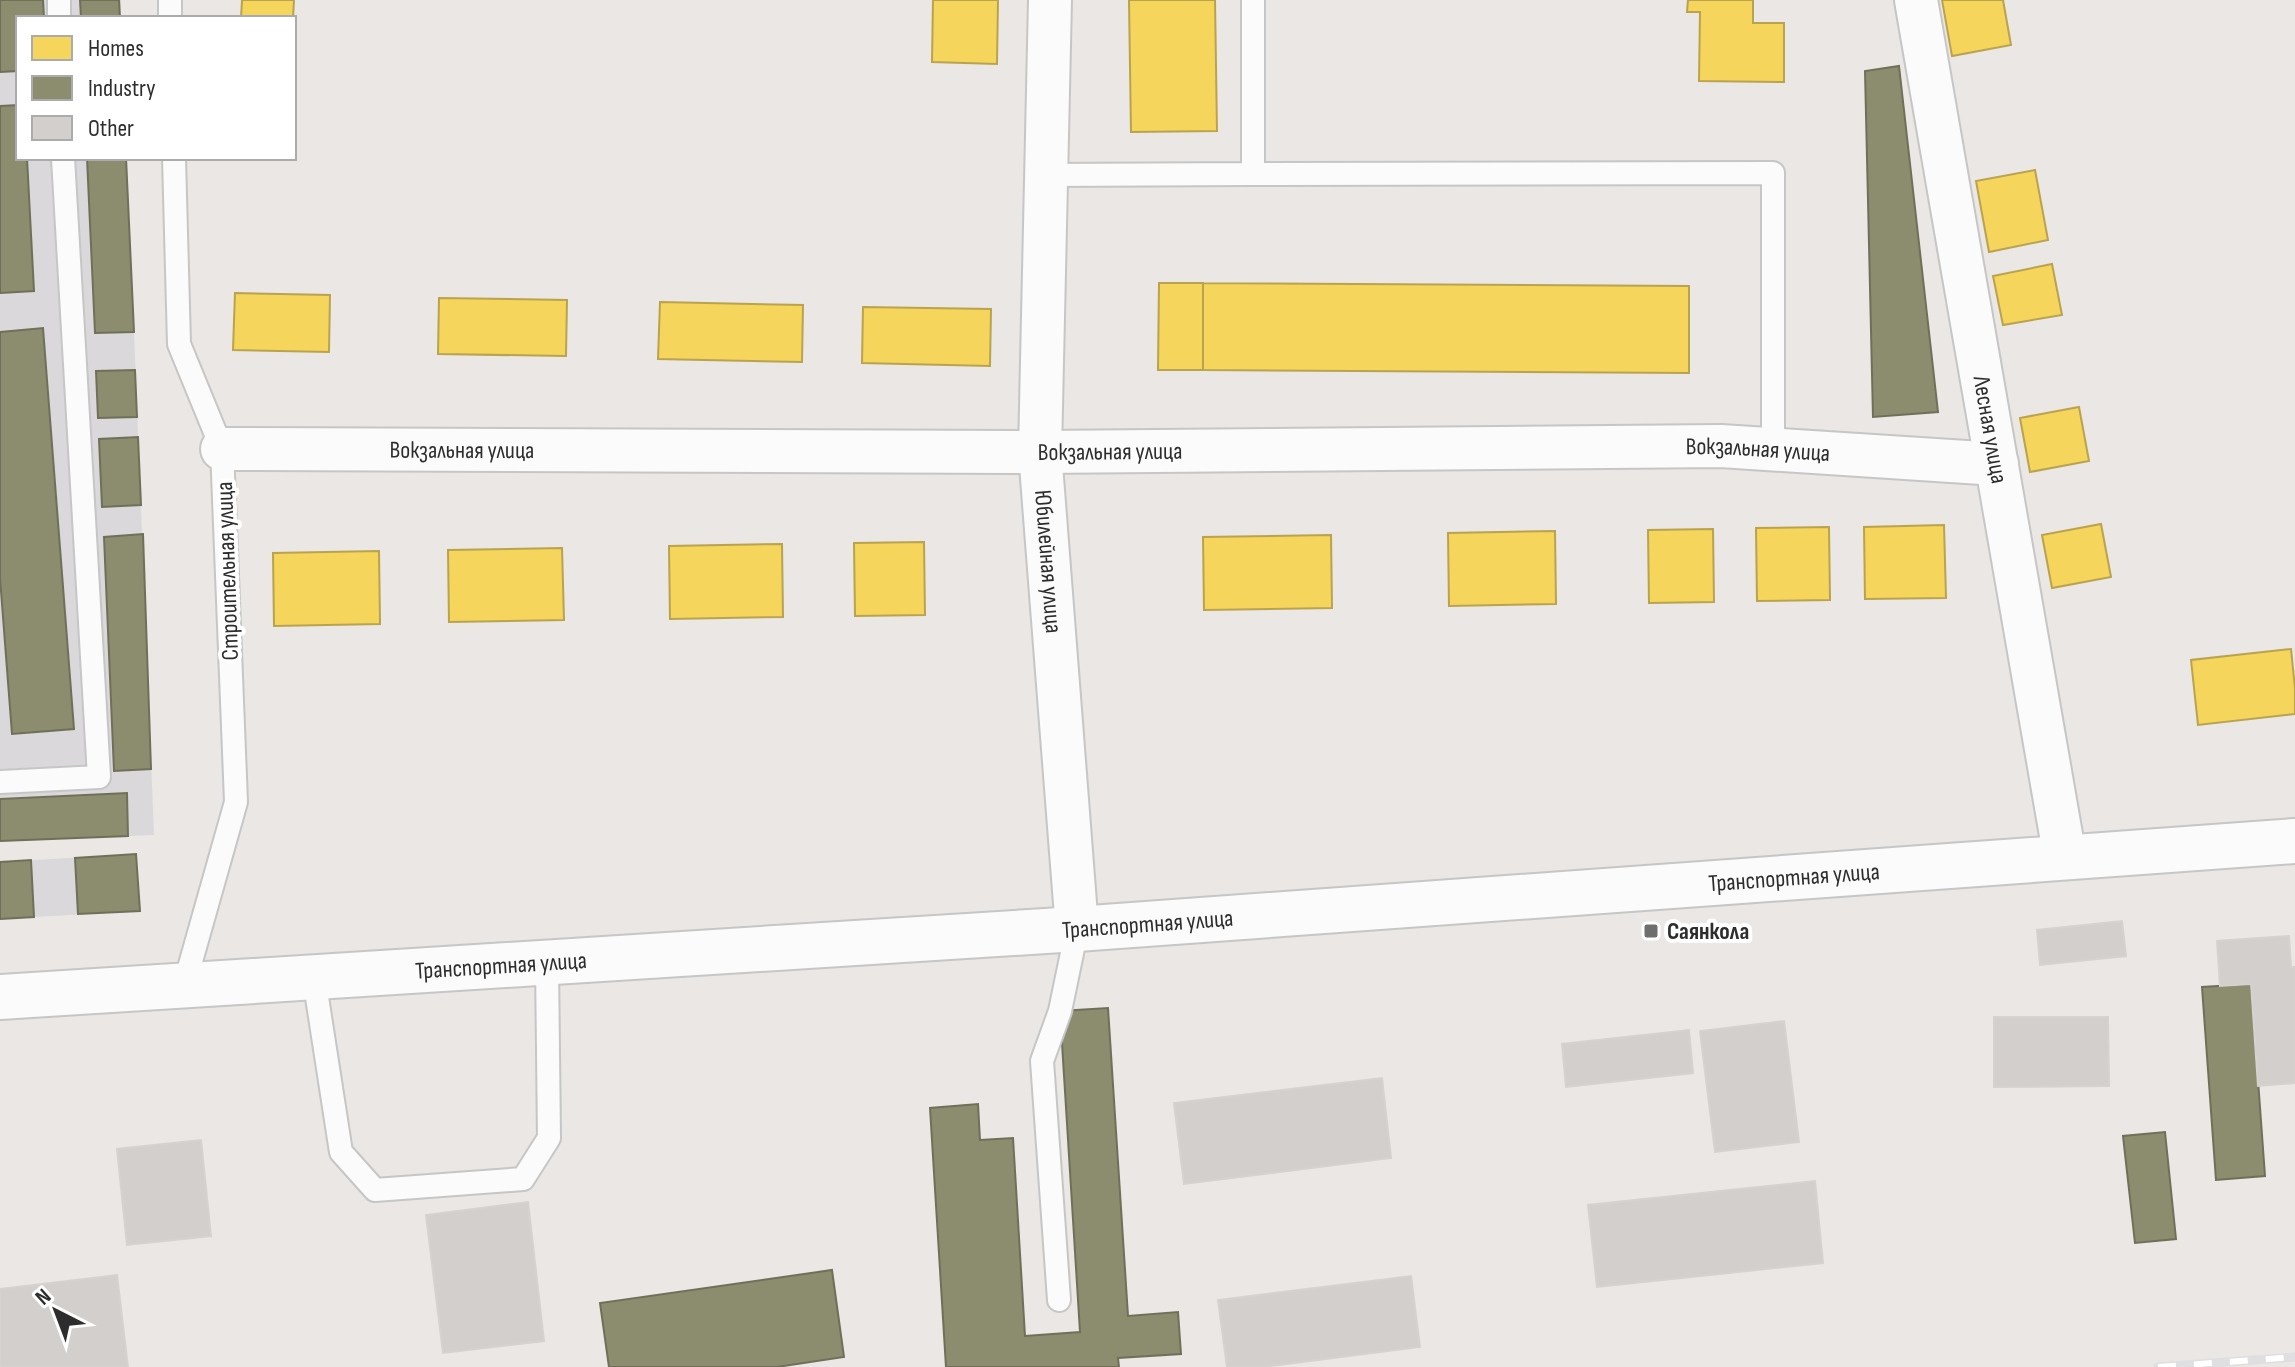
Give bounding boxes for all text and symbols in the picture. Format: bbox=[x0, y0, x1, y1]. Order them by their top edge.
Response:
legend bbox=[16, 16, 296, 160]
text: Homes bbox=[88, 34, 144, 63]
text: Industry bbox=[88, 74, 155, 103]
text: Other bbox=[88, 114, 134, 143]
street label: Лесная улица bbox=[1966, 373, 2014, 486]
street label: Вокзальная улица bbox=[1686, 432, 1831, 468]
street label: Вокзальная улица bbox=[390, 436, 534, 465]
street label: Вокзальная улица bbox=[1038, 437, 1182, 467]
street label: Строительная улица bbox=[210, 481, 245, 661]
street label: Юбилейная улица bbox=[1028, 489, 1068, 634]
street label: Транспортная улица bbox=[1707, 857, 1881, 898]
street label: Транспортная улица bbox=[1061, 904, 1234, 945]
place label: Саянкола bbox=[1667, 917, 1749, 946]
marker: Саянкола bbox=[1642, 922, 1660, 940]
street label: Транспортная улица bbox=[414, 946, 588, 986]
north arrow bbox=[16, 1271, 96, 1351]
text: N bbox=[30, 1283, 57, 1311]

